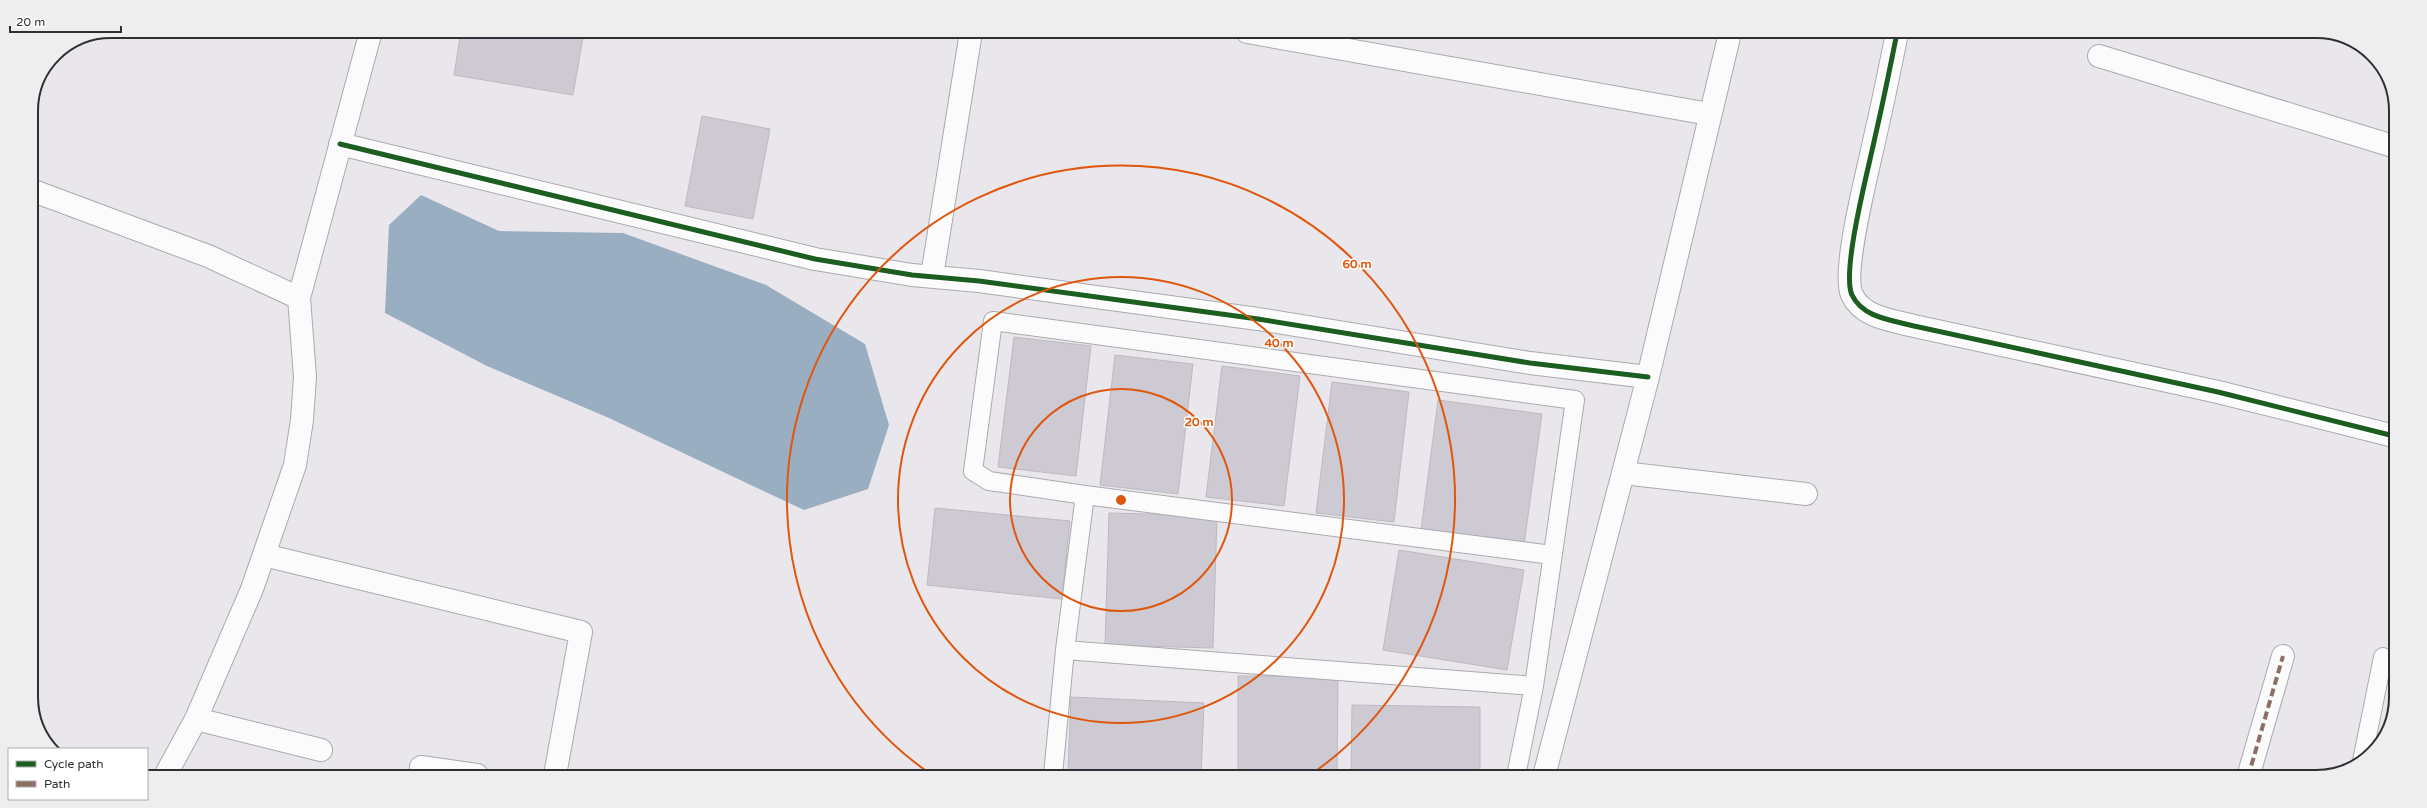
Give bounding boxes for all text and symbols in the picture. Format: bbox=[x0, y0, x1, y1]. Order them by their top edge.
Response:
scale bar bbox=[10, 8, 121, 34]
text: 20 m bbox=[16, 15, 45, 29]
text: 60 m bbox=[1342, 257, 1372, 271]
text: 40 m bbox=[1264, 336, 1294, 350]
text: 20 m bbox=[1184, 415, 1214, 429]
centre of rings bbox=[1114, 493, 1128, 507]
legend bbox=[8, 748, 148, 800]
text: Cycle path bbox=[44, 757, 103, 771]
text: Path bbox=[44, 777, 70, 791]

